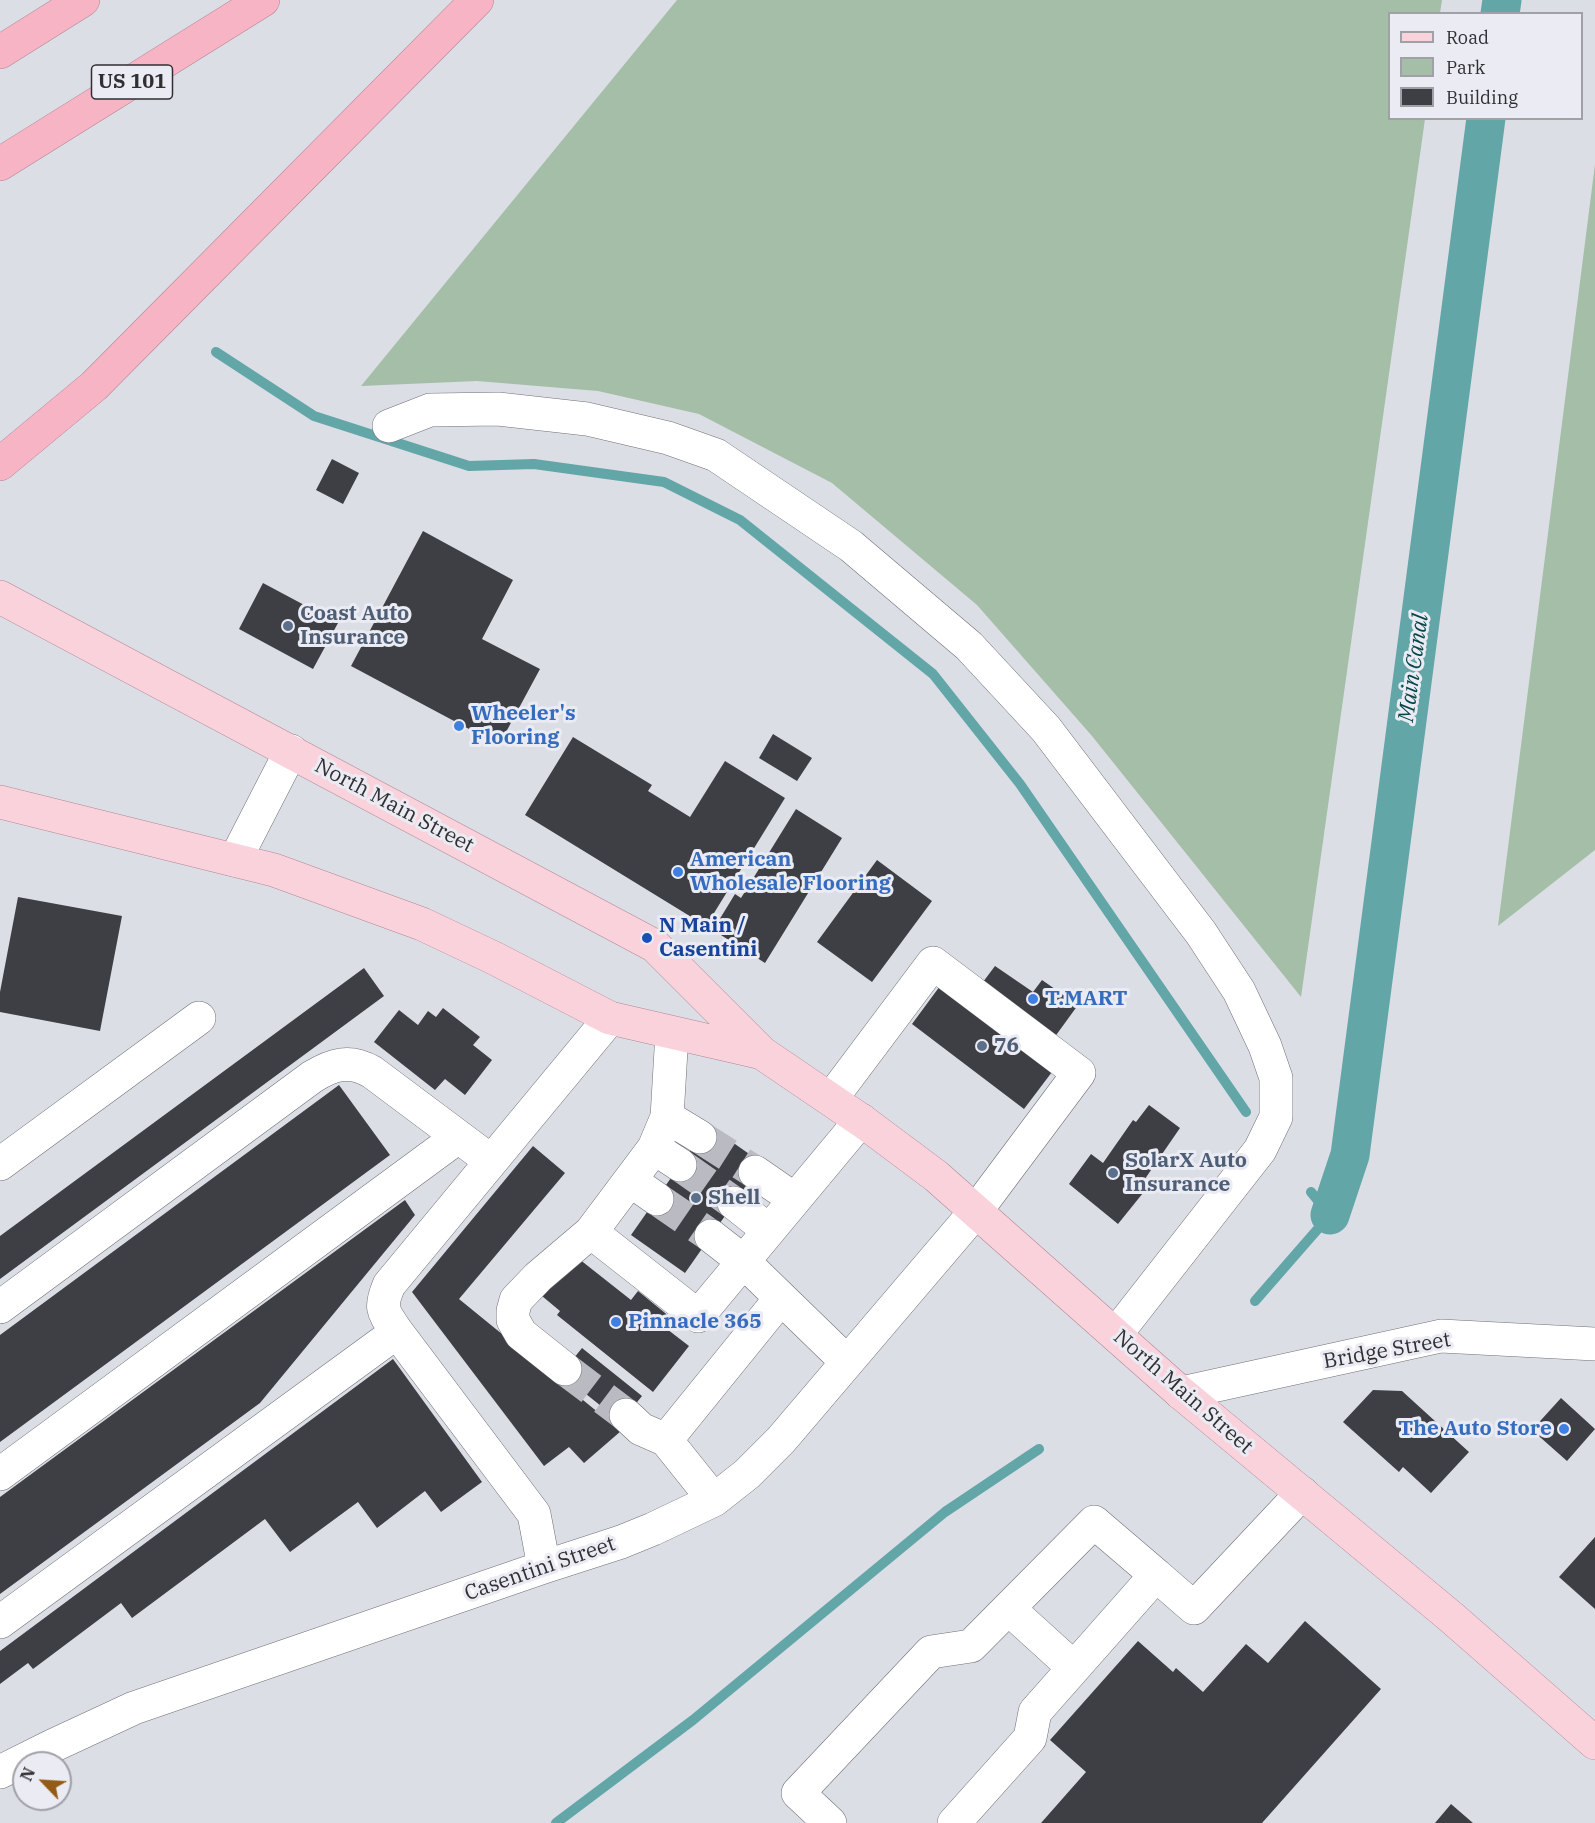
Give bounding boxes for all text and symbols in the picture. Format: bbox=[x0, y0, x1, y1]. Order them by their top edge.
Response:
legend bbox=[1388, 12, 1583, 120]
text: Road bbox=[1446, 26, 1489, 49]
text: Park bbox=[1446, 56, 1485, 79]
road number: US 101 bbox=[92, 65, 172, 99]
text: Building bbox=[1446, 86, 1518, 109]
place label: Coast Auto Insurance bbox=[300, 601, 409, 651]
water label: Main Canal bbox=[1393, 612, 1435, 724]
marker: Coast Auto Insurance bbox=[281, 619, 295, 633]
place label: Wheeler's Flooring bbox=[471, 701, 576, 751]
marker: Wheeler's Flooring bbox=[452, 719, 466, 733]
street label: North Main Street bbox=[310, 753, 478, 859]
place label: American Wholesale Flooring bbox=[690, 847, 891, 897]
marker: American Wholesale Flooring bbox=[671, 865, 685, 879]
place label: N Main / Casentini bbox=[659, 913, 757, 963]
marker: N Main / Casentini bbox=[640, 931, 654, 945]
place label: T.MART bbox=[1045, 986, 1127, 1012]
marker: T.MART bbox=[1026, 992, 1040, 1006]
place label: 76 bbox=[994, 1033, 1019, 1059]
marker: 76 bbox=[975, 1039, 989, 1053]
place label: SolarX Auto Insurance bbox=[1125, 1148, 1247, 1198]
marker: SolarX Auto Insurance bbox=[1106, 1166, 1120, 1180]
place label: Shell bbox=[708, 1185, 760, 1211]
marker: Shell bbox=[689, 1191, 703, 1205]
place label: Pinnacle 365 bbox=[628, 1309, 762, 1335]
marker: Pinnacle 365 bbox=[609, 1315, 623, 1329]
street label: North Main Street bbox=[1108, 1325, 1258, 1459]
street label: Bridge Street bbox=[1321, 1327, 1453, 1375]
place label: The Auto Store bbox=[1398, 1416, 1552, 1442]
marker: The Auto Store bbox=[1557, 1422, 1571, 1436]
street label: Casentini Street bbox=[461, 1531, 619, 1607]
north arrow bbox=[12, 1751, 72, 1811]
text: N bbox=[16, 1764, 39, 1784]

